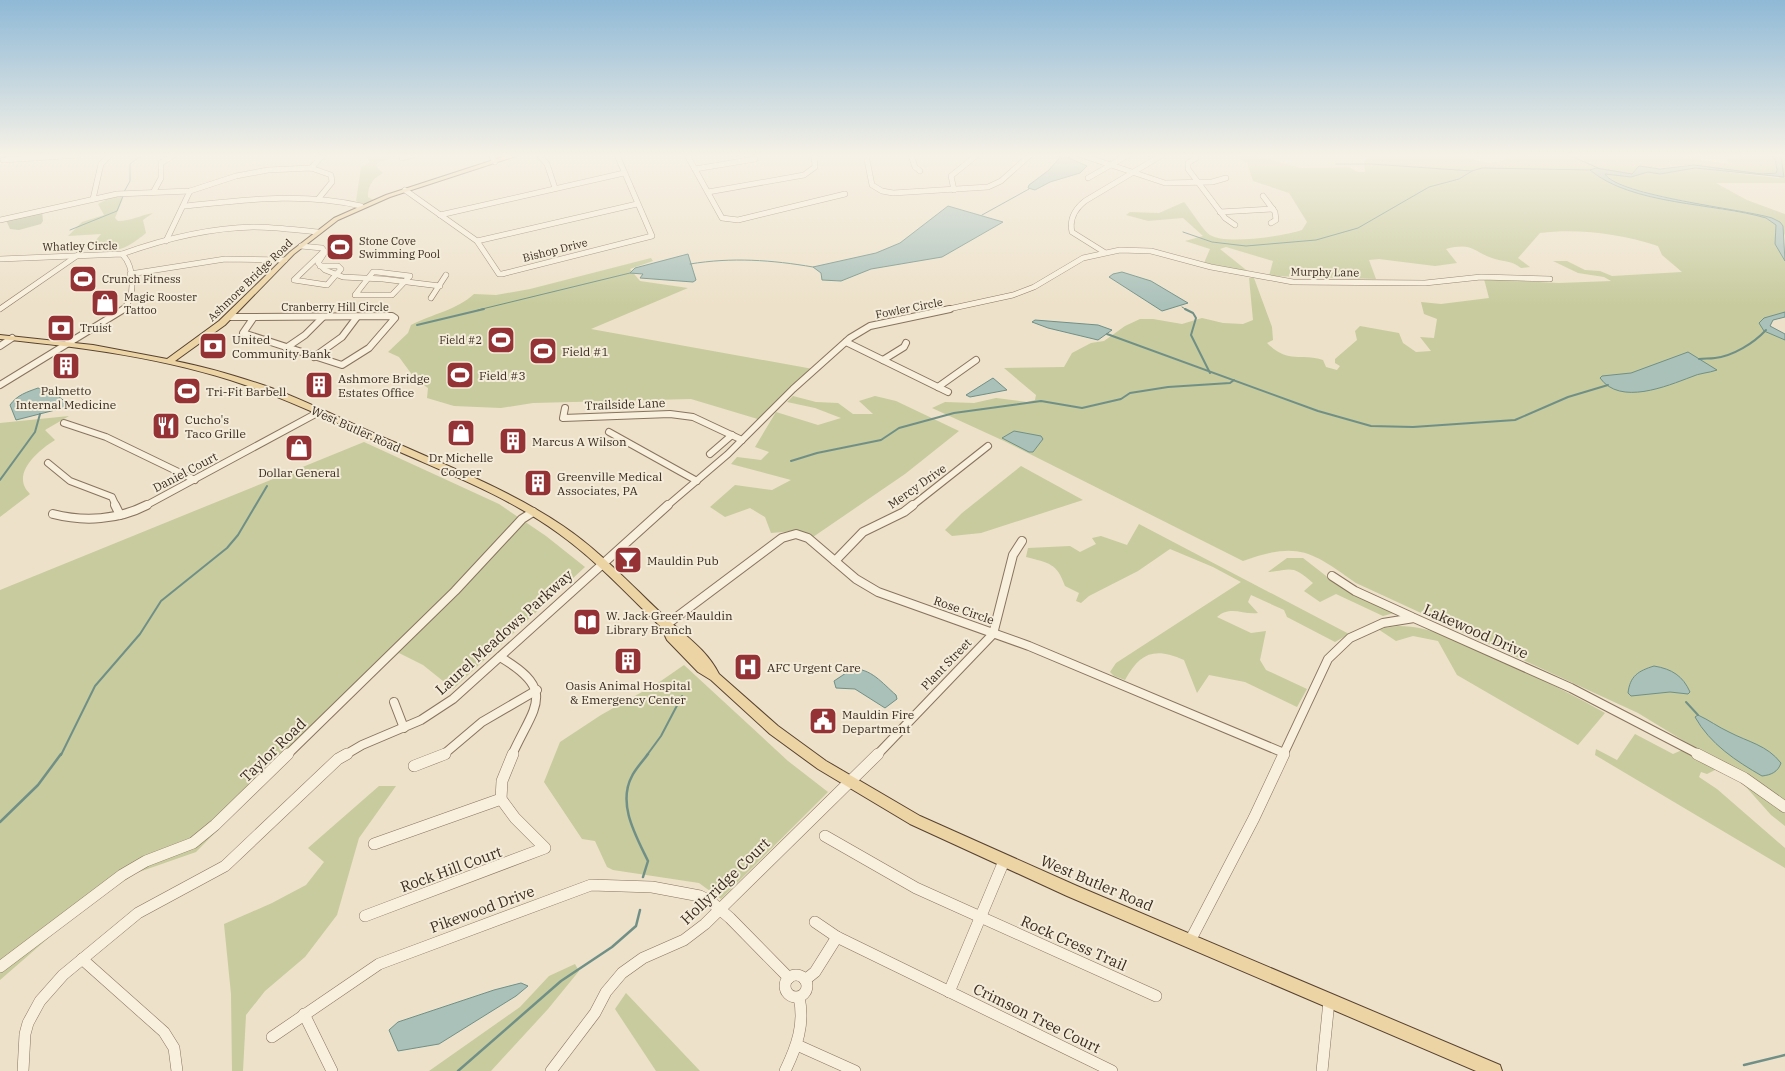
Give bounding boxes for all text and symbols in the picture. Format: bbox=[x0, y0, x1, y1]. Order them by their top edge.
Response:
sports icon: Stone Cove Swimming Pool bbox=[325, 232, 355, 262]
place label: Stone Cove Swimming Pool bbox=[359, 234, 440, 261]
street label: Bishop Drive bbox=[521, 235, 589, 265]
street label: Ashmore Bridge Road bbox=[205, 236, 296, 324]
street label: Whatley Circle bbox=[42, 238, 118, 254]
sports icon: Crunch Fitness bbox=[68, 264, 98, 294]
street label: Murphy Lane bbox=[1291, 264, 1360, 280]
place label: Crunch Fitness bbox=[102, 272, 181, 286]
shop icon: Magic Rooster Tattoo bbox=[90, 288, 120, 318]
place label: Magic Rooster Tattoo bbox=[124, 290, 197, 317]
street label: Fowler Circle bbox=[874, 295, 944, 321]
street label: Cranberry Hill Circle bbox=[281, 300, 389, 314]
bank icon: Truist bbox=[46, 313, 76, 343]
place label: Truist bbox=[80, 321, 112, 335]
sports icon: Field #2 bbox=[486, 325, 516, 355]
bank icon: United Community Bank bbox=[198, 331, 228, 361]
place label: United Community Bank bbox=[232, 332, 331, 361]
place label: Field #2 bbox=[439, 333, 482, 347]
sports icon: Field #1 bbox=[528, 336, 558, 366]
place label: Field #1 bbox=[562, 344, 609, 359]
building icon: Palmetto Internal Medicine bbox=[51, 351, 81, 381]
sports icon: Field #3 bbox=[445, 360, 475, 390]
place label: Field #3 bbox=[479, 368, 526, 383]
building icon: Ashmore Bridge Estates Office bbox=[304, 370, 334, 400]
place label: Ashmore Bridge Estates Office bbox=[338, 371, 430, 400]
sports icon: Tri-Fit Barbell bbox=[172, 376, 202, 406]
place label: Palmetto Internal Medicine bbox=[16, 383, 116, 412]
place label: Tri-Fit Barbell bbox=[206, 384, 287, 399]
street label: Trailside Lane bbox=[584, 395, 666, 413]
street label: West Butler Road bbox=[309, 402, 403, 456]
restaurant icon: Cucho's Taco Grille bbox=[151, 411, 181, 441]
place label: Cucho's Taco Grille bbox=[185, 412, 246, 441]
shop icon: Dr Michelle Cooper bbox=[446, 418, 476, 448]
building icon: Marcus A Wilson bbox=[498, 426, 528, 456]
shop icon: Dollar General bbox=[284, 433, 314, 463]
place label: Marcus A Wilson bbox=[532, 434, 627, 449]
street label: Daniel Court bbox=[150, 449, 220, 495]
place label: Dr Michelle Cooper bbox=[429, 450, 493, 479]
street label: Mercy Drive bbox=[885, 460, 949, 512]
place label: Dollar General bbox=[258, 465, 340, 480]
building icon: Greenville Medical Associates, PA bbox=[523, 468, 553, 498]
place label: Greenville Medical Associates, PA bbox=[557, 469, 663, 498]
bar icon: Mauldin Pub bbox=[613, 545, 643, 575]
place label: Mauldin Pub bbox=[647, 553, 719, 568]
street label: Laurel Meadows Parkway bbox=[431, 565, 577, 699]
street label: Rose Circle bbox=[932, 593, 996, 627]
street label: Lakewood Drive bbox=[1421, 599, 1531, 663]
library icon: W. Jack Greer Mauldin Library Branch bbox=[572, 607, 602, 637]
place label: W. Jack Greer Mauldin Library Branch bbox=[606, 608, 733, 637]
street label: Plant Street bbox=[918, 635, 974, 693]
building icon: Oasis Animal Hospital & Emergency Center bbox=[613, 646, 643, 676]
hospital icon: AFC Urgent Care bbox=[733, 652, 763, 682]
place label: AFC Urgent Care bbox=[767, 660, 861, 675]
place label: Oasis Animal Hospital & Emergency Center bbox=[565, 678, 691, 707]
public building icon: Mauldin Fire Department bbox=[808, 706, 838, 736]
place label: Mauldin Fire Department bbox=[842, 707, 914, 736]
street label: Taylor Road bbox=[236, 714, 310, 786]
street label: Hollyridge Court bbox=[676, 834, 774, 928]
street label: Rock Hill Court bbox=[398, 842, 504, 896]
street label: West Butler Road bbox=[1038, 851, 1156, 915]
street label: Pikewood Drive bbox=[427, 881, 537, 937]
street label: Rock Cress Trail bbox=[1018, 911, 1130, 975]
street label: Crimson Tree Court bbox=[970, 979, 1104, 1057]

